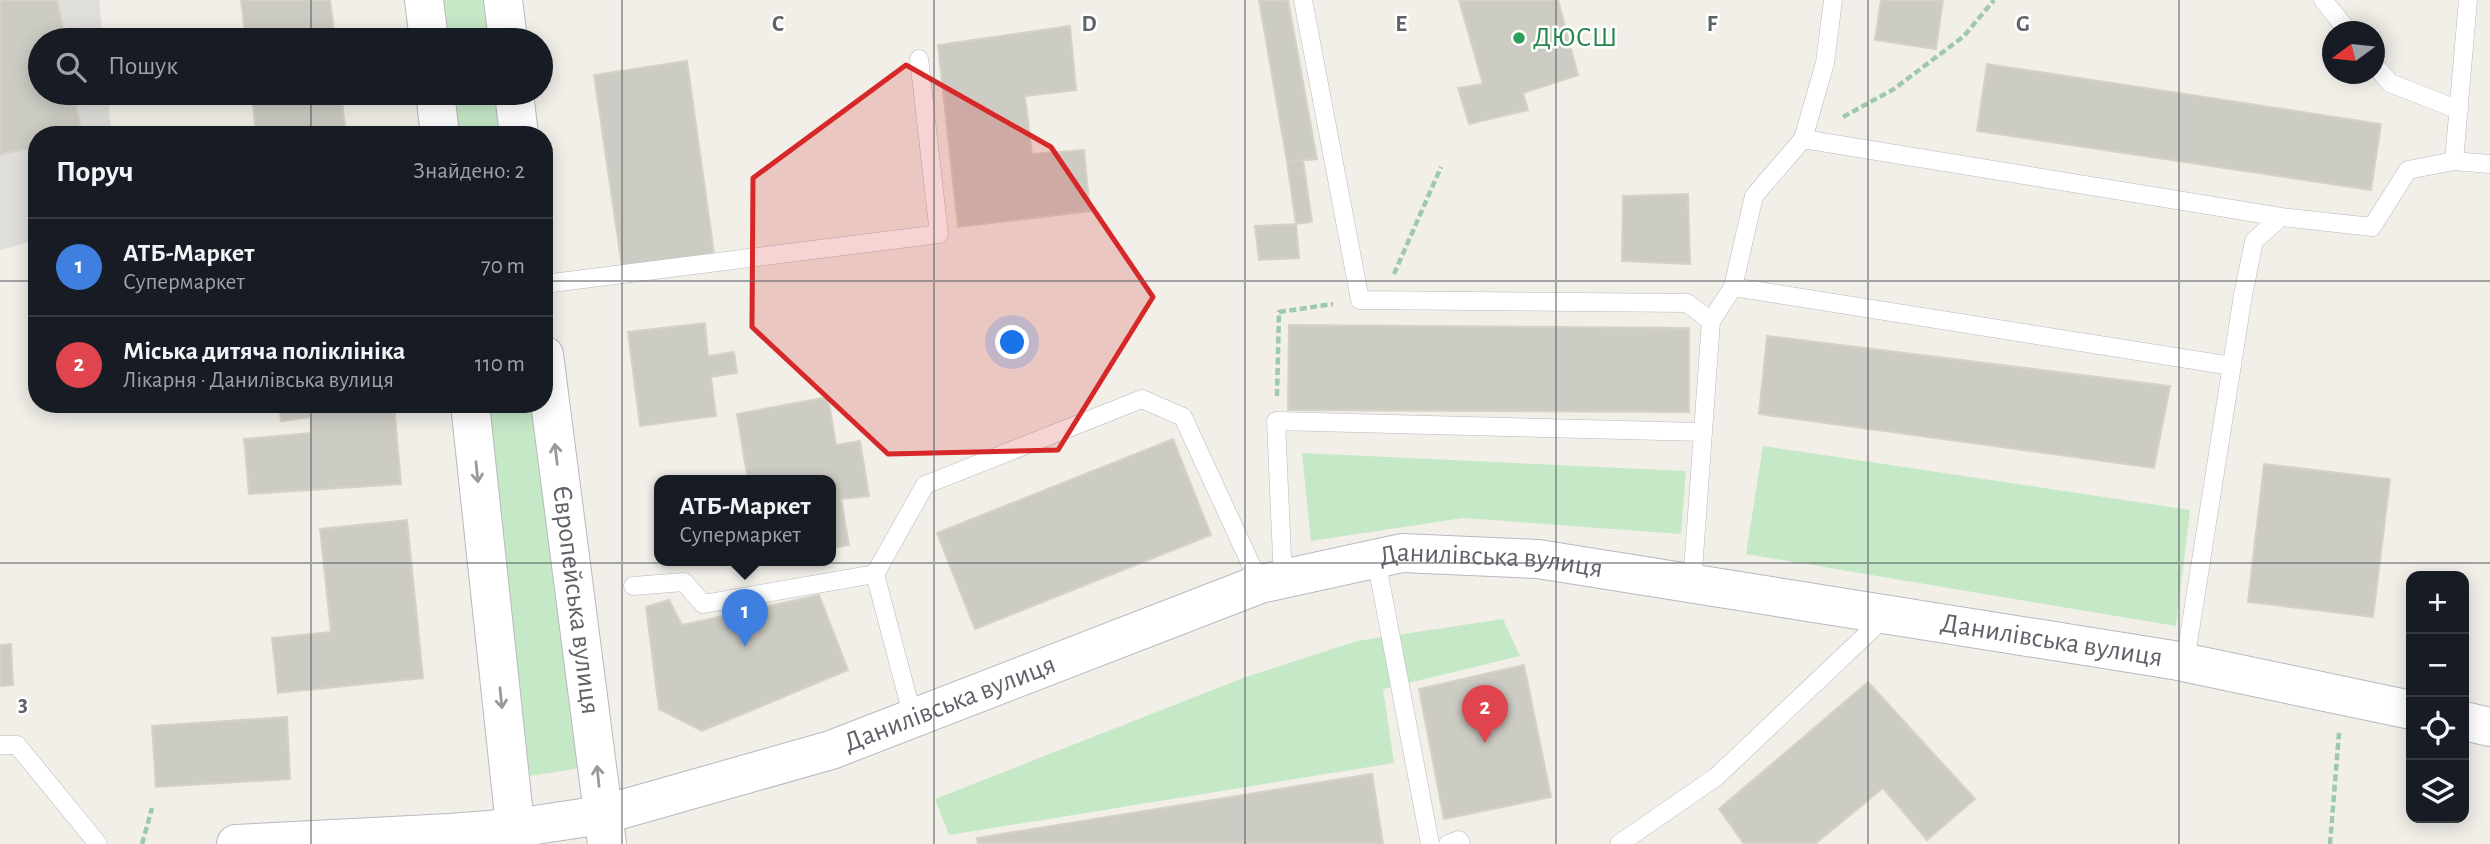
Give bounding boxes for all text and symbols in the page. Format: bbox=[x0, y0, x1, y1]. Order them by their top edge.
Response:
text: C bbox=[772, 13, 784, 36]
text: D bbox=[1081, 13, 1097, 36]
text: E bbox=[1395, 13, 1407, 36]
text: F bbox=[1707, 13, 1718, 36]
text: G bbox=[2016, 13, 2030, 36]
north arrow bbox=[2322, 21, 2385, 84]
place label: ДЮСШ bbox=[1533, 24, 1618, 52]
search box bbox=[28, 28, 553, 105]
marker: ДЮСШ bbox=[1511, 30, 1527, 46]
icon: search bbox=[52, 48, 90, 86]
text: Пошук bbox=[108, 53, 178, 79]
text: Поруч bbox=[56, 157, 134, 187]
text: Знайдено: 2 bbox=[413, 160, 525, 183]
text: АТБ-Маркет bbox=[123, 240, 255, 266]
text: 1 bbox=[75, 255, 83, 278]
text: 70 m bbox=[481, 255, 525, 278]
text: Супермаркет bbox=[123, 271, 245, 294]
your location bbox=[995, 325, 1029, 359]
text: Міська дитяча поліклініка bbox=[123, 338, 405, 364]
text: 2 bbox=[74, 353, 84, 376]
text: 110 m bbox=[475, 353, 525, 376]
text: Лікарня · Данилівська вулиця bbox=[123, 369, 394, 392]
one-way arrow bbox=[550, 443, 563, 465]
one-way arrow bbox=[471, 460, 484, 483]
popup bbox=[654, 475, 836, 566]
street label: Європейська вулиця bbox=[547, 484, 604, 716]
text: АТБ-Маркет bbox=[679, 493, 811, 519]
text: Супермаркет bbox=[679, 524, 801, 547]
street label: Данилівська вулиця bbox=[1376, 539, 1605, 583]
map controls bbox=[2406, 571, 2469, 823]
button: + bbox=[2406, 571, 2469, 634]
pin: 1 bbox=[722, 589, 768, 647]
street label: Данилівська вулиця bbox=[1938, 609, 2165, 672]
button: − bbox=[2406, 634, 2469, 697]
street label: Данилівська вулиця bbox=[840, 650, 1060, 758]
pin: 2 bbox=[1462, 685, 1508, 743]
one-way arrow bbox=[495, 687, 508, 709]
text: 3 bbox=[18, 693, 28, 716]
button: locate bbox=[2406, 697, 2469, 760]
button: layers bbox=[2406, 760, 2469, 823]
one-way arrow bbox=[591, 766, 604, 788]

